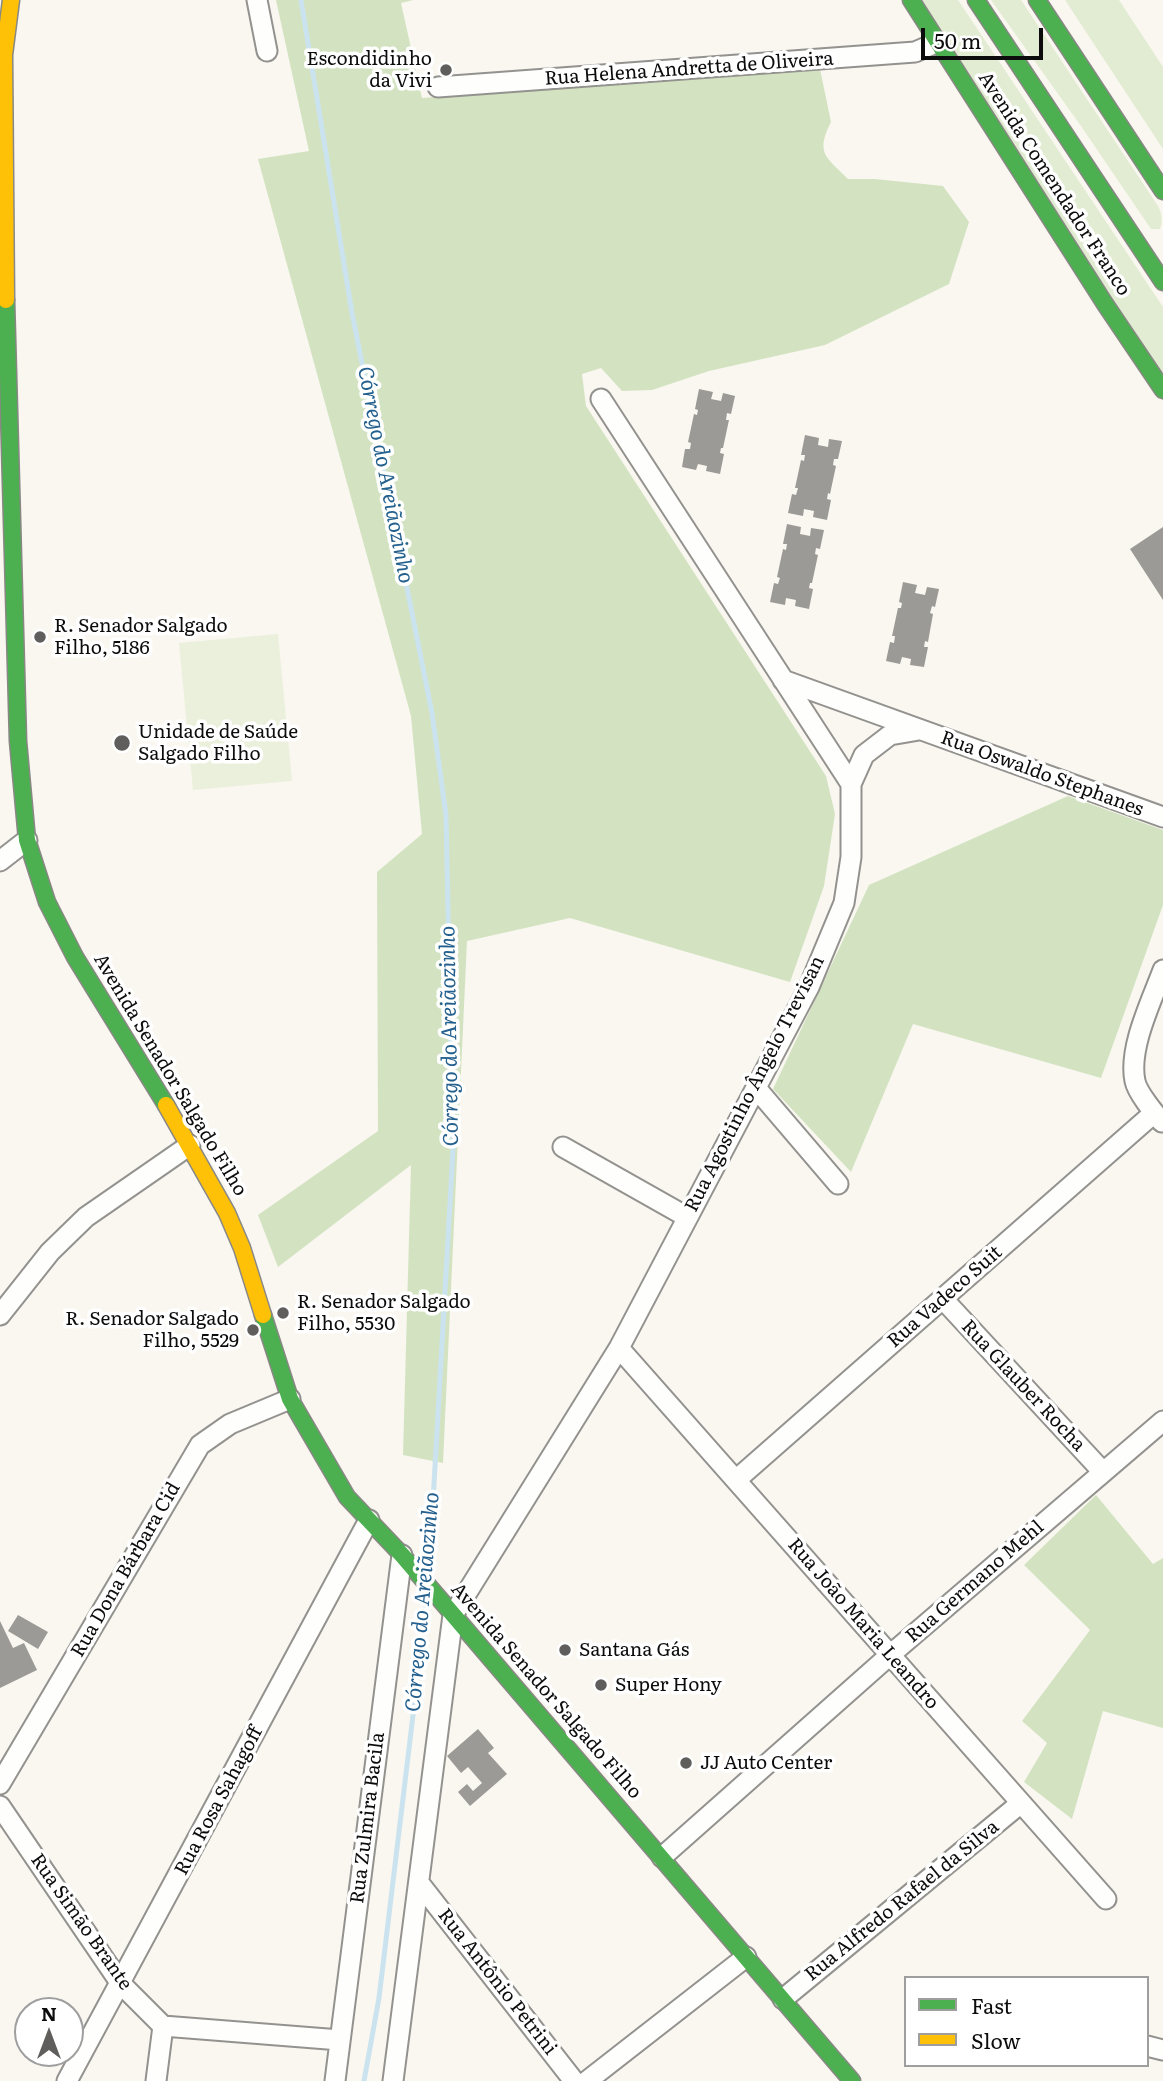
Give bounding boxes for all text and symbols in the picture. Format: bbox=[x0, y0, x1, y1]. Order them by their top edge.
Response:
scale bar bbox=[925, 14, 1048, 58]
text: 50 m bbox=[934, 24, 981, 55]
place label: Escondidinho da Vivi bbox=[306, 48, 432, 92]
street label: Rua Helena Andretta de Oliveira bbox=[544, 48, 834, 90]
marker: Escondidinho da Vivi bbox=[438, 62, 454, 78]
street label: Avenida Comendador Franco bbox=[973, 68, 1135, 300]
water label: Córrego do Areiãozinho bbox=[352, 364, 418, 586]
place label: R. Senador Salgado Filho, 5186 bbox=[54, 615, 228, 659]
marker: R. Senador Salgado Filho, 5186 bbox=[32, 629, 48, 645]
place label: Unidade de Saúde Salgado Filho bbox=[138, 721, 298, 765]
street label: Rua Oswaldo Stephanes bbox=[938, 727, 1146, 821]
marker: Unidade de Saúde Salgado Filho bbox=[112, 733, 132, 753]
water label: Córrego do Areiãozinho bbox=[435, 925, 465, 1147]
street label: Avenida Senador Salgado Filho bbox=[88, 950, 252, 1200]
street label: Rua Agostinho Ângelo Trevisan bbox=[680, 952, 830, 1216]
street label: Rua Vadeco Suit bbox=[883, 1241, 1007, 1353]
place label: R. Senador Salgado Filho, 5530 bbox=[297, 1291, 471, 1335]
marker: R. Senador Salgado Filho, 5530 bbox=[275, 1305, 291, 1321]
place label: R. Senador Salgado Filho, 5529 bbox=[65, 1308, 239, 1352]
street label: Rua Glauber Rocha bbox=[956, 1315, 1090, 1457]
marker: R. Senador Salgado Filho, 5529 bbox=[245, 1322, 261, 1338]
street label: Rua Dona Bárbara Cid bbox=[67, 1478, 185, 1662]
water label: Córrego do Areiãozinho bbox=[401, 1491, 445, 1713]
street label: Rua Germano Mehl bbox=[901, 1516, 1049, 1648]
street label: Rua João Maria Leandro bbox=[783, 1534, 943, 1714]
street label: Avenida Senador Salgado Filho bbox=[446, 1578, 646, 1804]
place label: Santana Gás bbox=[579, 1639, 689, 1661]
marker: Santana Gás bbox=[557, 1642, 573, 1658]
place label: Super Hony bbox=[615, 1674, 722, 1696]
marker: Super Hony bbox=[593, 1677, 609, 1693]
street label: Rua Rosa Sahagoff bbox=[170, 1723, 268, 1879]
street label: Rua Zulmira Bacila bbox=[346, 1731, 390, 1905]
place label: JJ Auto Center bbox=[700, 1752, 832, 1774]
marker: JJ Auto Center bbox=[678, 1755, 694, 1771]
street label: Rua Alfredo Rafael da Silva bbox=[800, 1816, 1004, 1986]
street label: Rua Simão Brante bbox=[25, 1849, 137, 1995]
street label: Rua Antônio Petrini bbox=[433, 1904, 561, 2060]
legend bbox=[904, 1976, 1149, 2067]
text: Fast bbox=[971, 1989, 1012, 2020]
north arrow bbox=[14, 1997, 84, 2067]
text: N bbox=[41, 1999, 57, 2027]
text: Slow bbox=[971, 2024, 1021, 2055]

